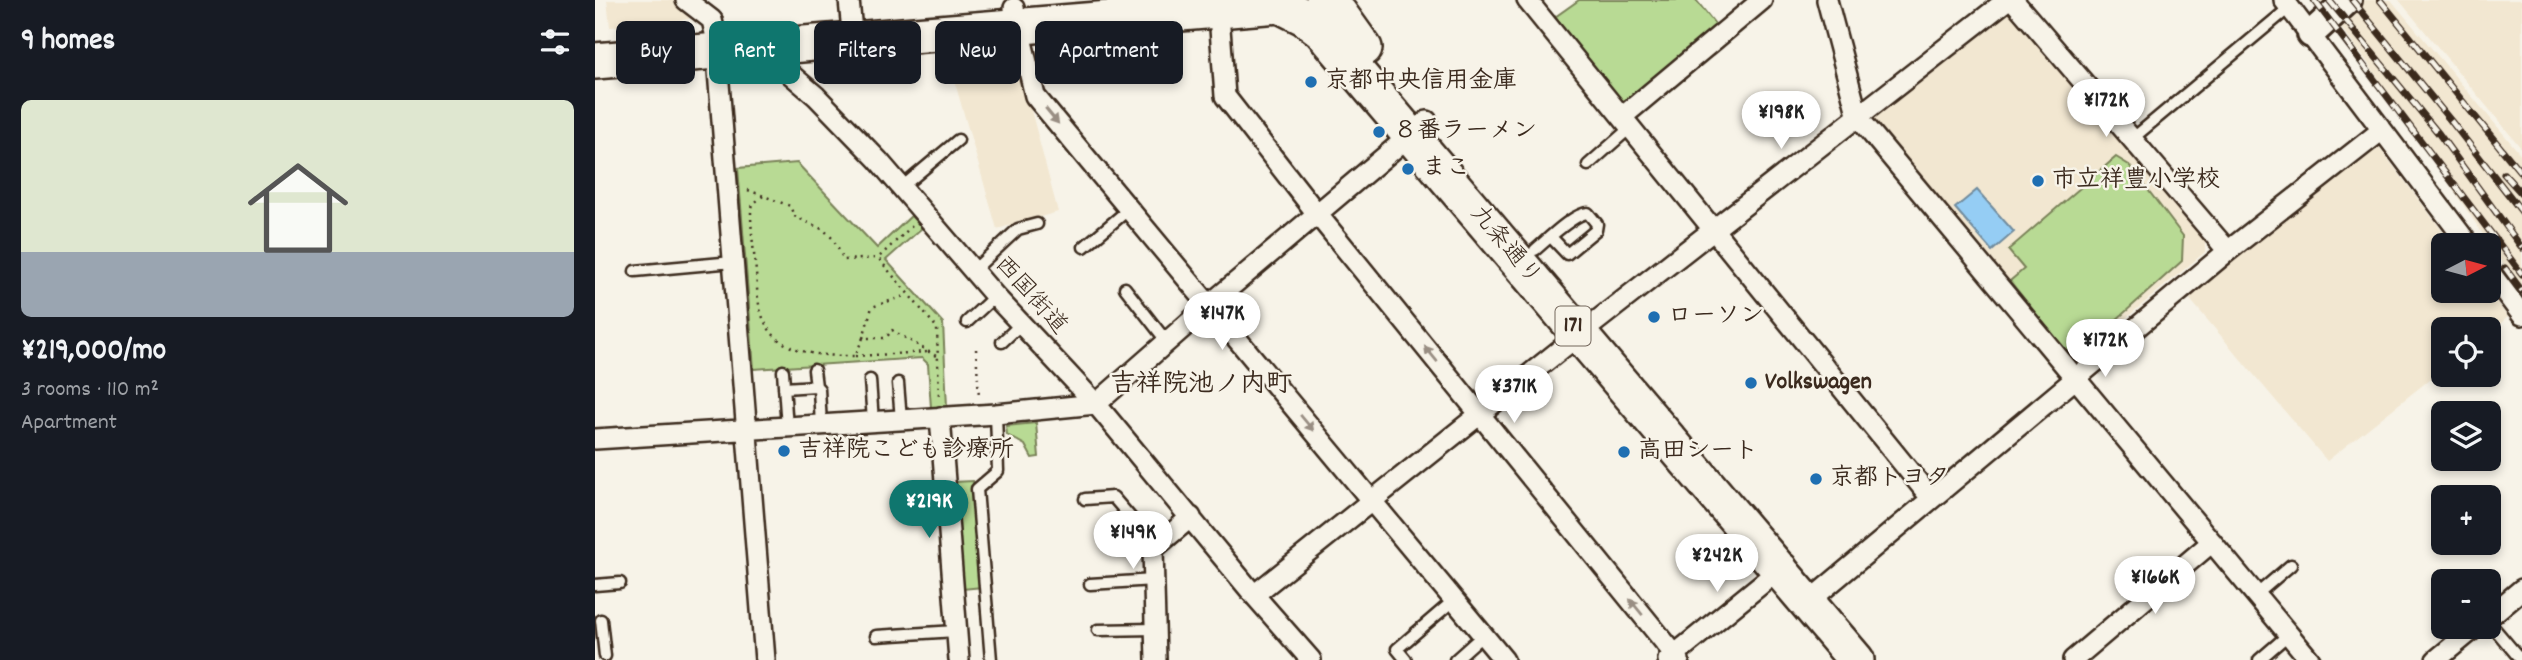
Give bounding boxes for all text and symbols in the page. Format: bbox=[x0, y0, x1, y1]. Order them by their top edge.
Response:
text: 9 homes bbox=[21, 21, 115, 64]
chip: Buy bbox=[616, 21, 695, 84]
chip: Rent bbox=[709, 21, 800, 84]
chip: Filters bbox=[814, 21, 921, 84]
chip: New bbox=[935, 21, 1021, 84]
chip: Apartment bbox=[1035, 21, 1183, 84]
icon: filters bbox=[536, 23, 574, 61]
place label: 京都中央信用金庫 bbox=[1325, 65, 1517, 99]
marker: 京都中央信用金庫 bbox=[1303, 74, 1319, 90]
pin: ¥172K bbox=[2057, 80, 2155, 139]
text: ¥172K bbox=[2083, 85, 2129, 118]
pin: ¥198K bbox=[1732, 92, 1830, 151]
text: ¥198K bbox=[1758, 97, 1804, 130]
one-way arrow bbox=[1044, 108, 1059, 125]
place label: ８番ラーメン bbox=[1393, 115, 1537, 149]
marker: ８番ラーメン bbox=[1371, 124, 1387, 140]
icon: home bbox=[235, 145, 361, 271]
place label: まこ bbox=[1422, 152, 1470, 186]
marker: まこ bbox=[1400, 161, 1416, 177]
place label: 市立祥豊小学校 bbox=[2052, 164, 2220, 198]
marker: 市立祥豊小学校 bbox=[2030, 173, 2046, 189]
street label: 九条通り bbox=[1461, 198, 1549, 294]
north arrow bbox=[2431, 233, 2501, 303]
map controls bbox=[2431, 233, 2501, 639]
street label: 西国街道 bbox=[985, 249, 1075, 343]
pin: ¥147K bbox=[1173, 292, 1271, 352]
text: ¥147K bbox=[1199, 298, 1245, 331]
place label: ローソン bbox=[1668, 300, 1764, 334]
road number: 171 bbox=[1555, 306, 1591, 346]
marker: ローソン bbox=[1646, 309, 1662, 325]
button: locate bbox=[2431, 317, 2501, 387]
pin: ¥172K bbox=[2056, 320, 2154, 379]
text: ¥172K bbox=[2082, 325, 2128, 358]
text: ¥219,000/mo bbox=[21, 331, 166, 374]
one-way arrow bbox=[1423, 346, 1438, 364]
pin: ¥371K bbox=[1465, 366, 1563, 425]
place label: Volkswagen bbox=[1765, 366, 1872, 400]
district label: 吉祥院池ノ内町 bbox=[1110, 367, 1292, 404]
text: ¥371K bbox=[1491, 371, 1537, 404]
text: 3 rooms · 110 m² bbox=[21, 374, 159, 407]
marker: Volkswagen bbox=[1743, 375, 1759, 391]
button: layers bbox=[2431, 401, 2501, 471]
text: Apartment bbox=[21, 407, 117, 440]
one-way arrow bbox=[1299, 414, 1315, 432]
place label: 吉祥院こども診療所 bbox=[798, 434, 1014, 468]
place label: 高田シート bbox=[1638, 435, 1758, 469]
marker: 吉祥院こども診療所 bbox=[776, 443, 792, 459]
marker: 高田シート bbox=[1616, 444, 1632, 460]
place label: 京都トヨタ bbox=[1830, 462, 1950, 496]
marker: 京都トヨタ bbox=[1808, 471, 1824, 487]
pin: ¥219K bbox=[880, 480, 978, 540]
button: + bbox=[2431, 485, 2501, 555]
text: ¥219K bbox=[905, 486, 953, 519]
pin: ¥149K bbox=[1084, 512, 1182, 571]
text: ¥149K bbox=[1110, 517, 1156, 550]
pin: ¥242K bbox=[1668, 534, 1766, 594]
text: ¥242K bbox=[1691, 540, 1743, 573]
pin: ¥166K bbox=[2106, 556, 2204, 616]
text: ¥166K bbox=[2130, 562, 2180, 595]
button: − bbox=[2431, 569, 2501, 639]
one-way arrow bbox=[1629, 599, 1644, 616]

